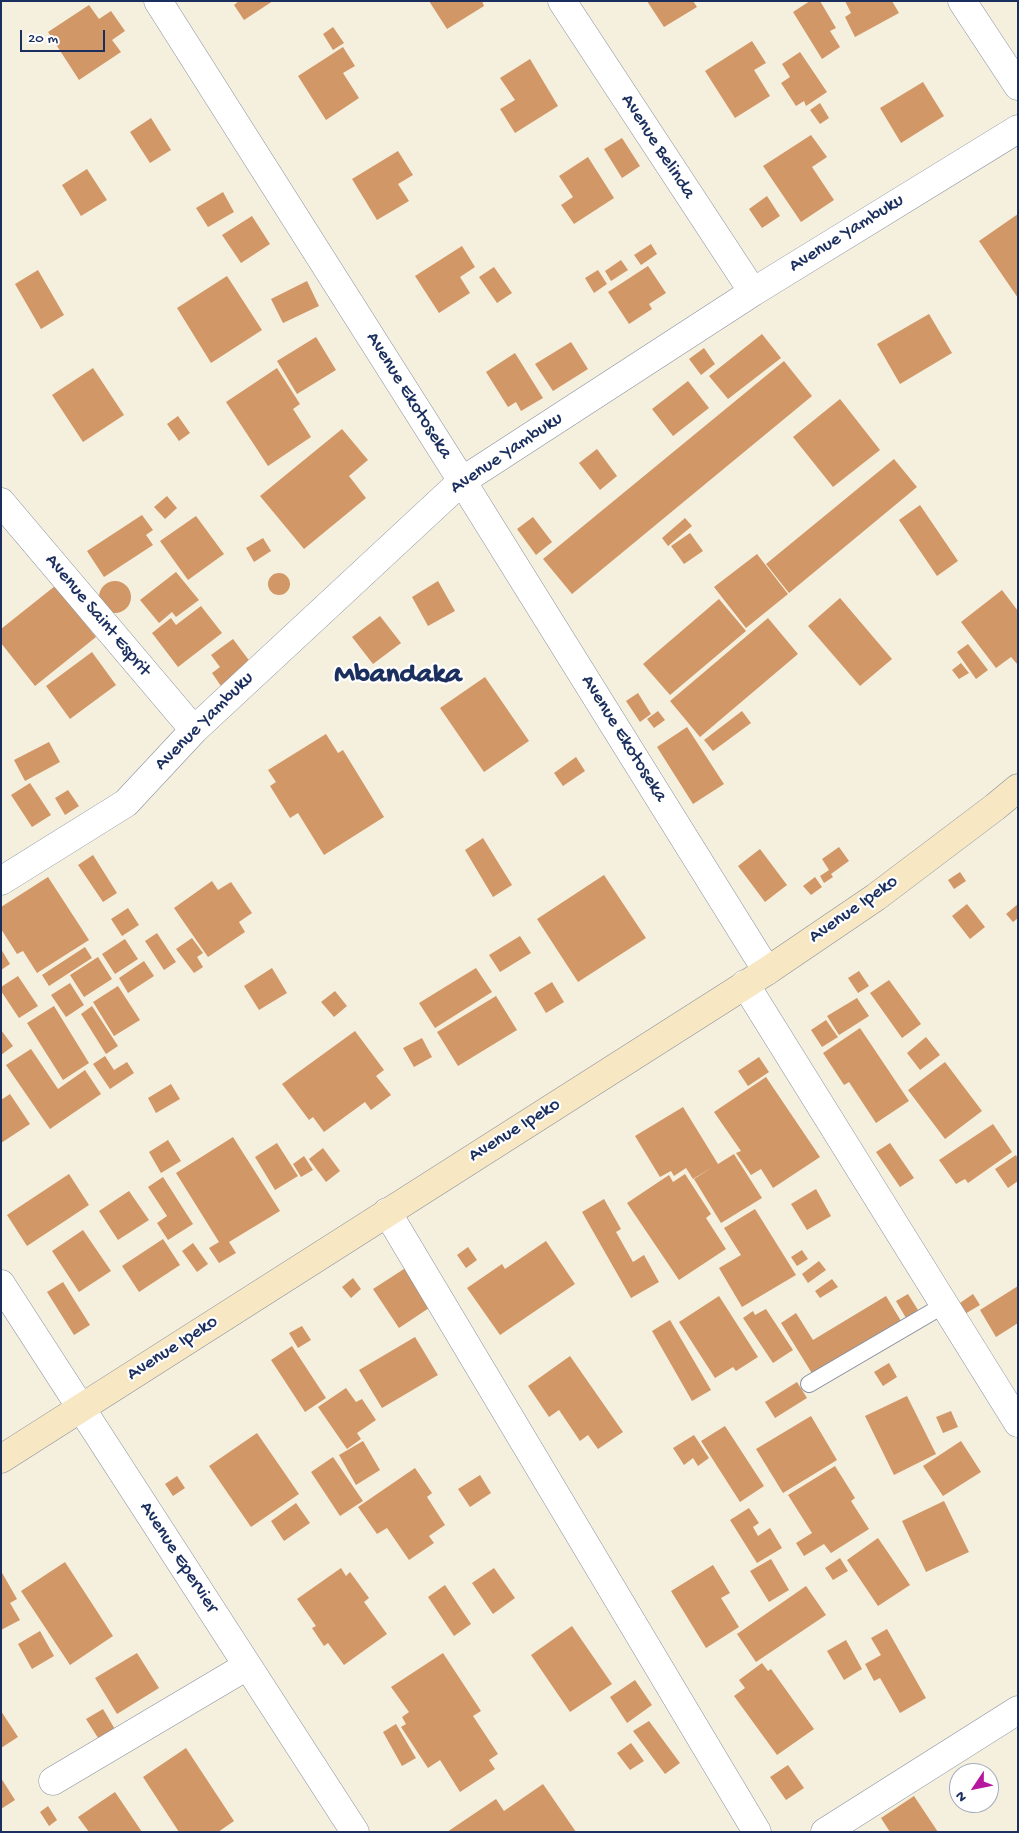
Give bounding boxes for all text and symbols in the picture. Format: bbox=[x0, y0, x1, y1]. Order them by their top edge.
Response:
scale bar bbox=[22, 20, 108, 52]
text: 20 m bbox=[28, 30, 58, 48]
street label: Avenue Belinda bbox=[615, 90, 699, 204]
street label: Avenue Yambuku bbox=[785, 190, 909, 278]
street label: Avenue Ekotoseka bbox=[360, 328, 456, 464]
street label: Avenue Yambuku bbox=[446, 408, 568, 500]
street label: Avenue Saint Esprit bbox=[39, 550, 155, 682]
district label: Mbandaka bbox=[334, 660, 462, 694]
street label: Avenue Yambuku bbox=[151, 668, 259, 776]
street label: Avenue Ekotoseka bbox=[575, 671, 671, 807]
street label: Avenue Ipeko bbox=[805, 871, 903, 949]
street label: Avenue Ipeko bbox=[465, 1094, 565, 1168]
street label: Avenue Ipeko bbox=[123, 1311, 223, 1387]
street label: Avenue Epervier bbox=[133, 1498, 223, 1618]
north arrow bbox=[949, 1763, 999, 1813]
text: N bbox=[952, 1788, 972, 1805]

